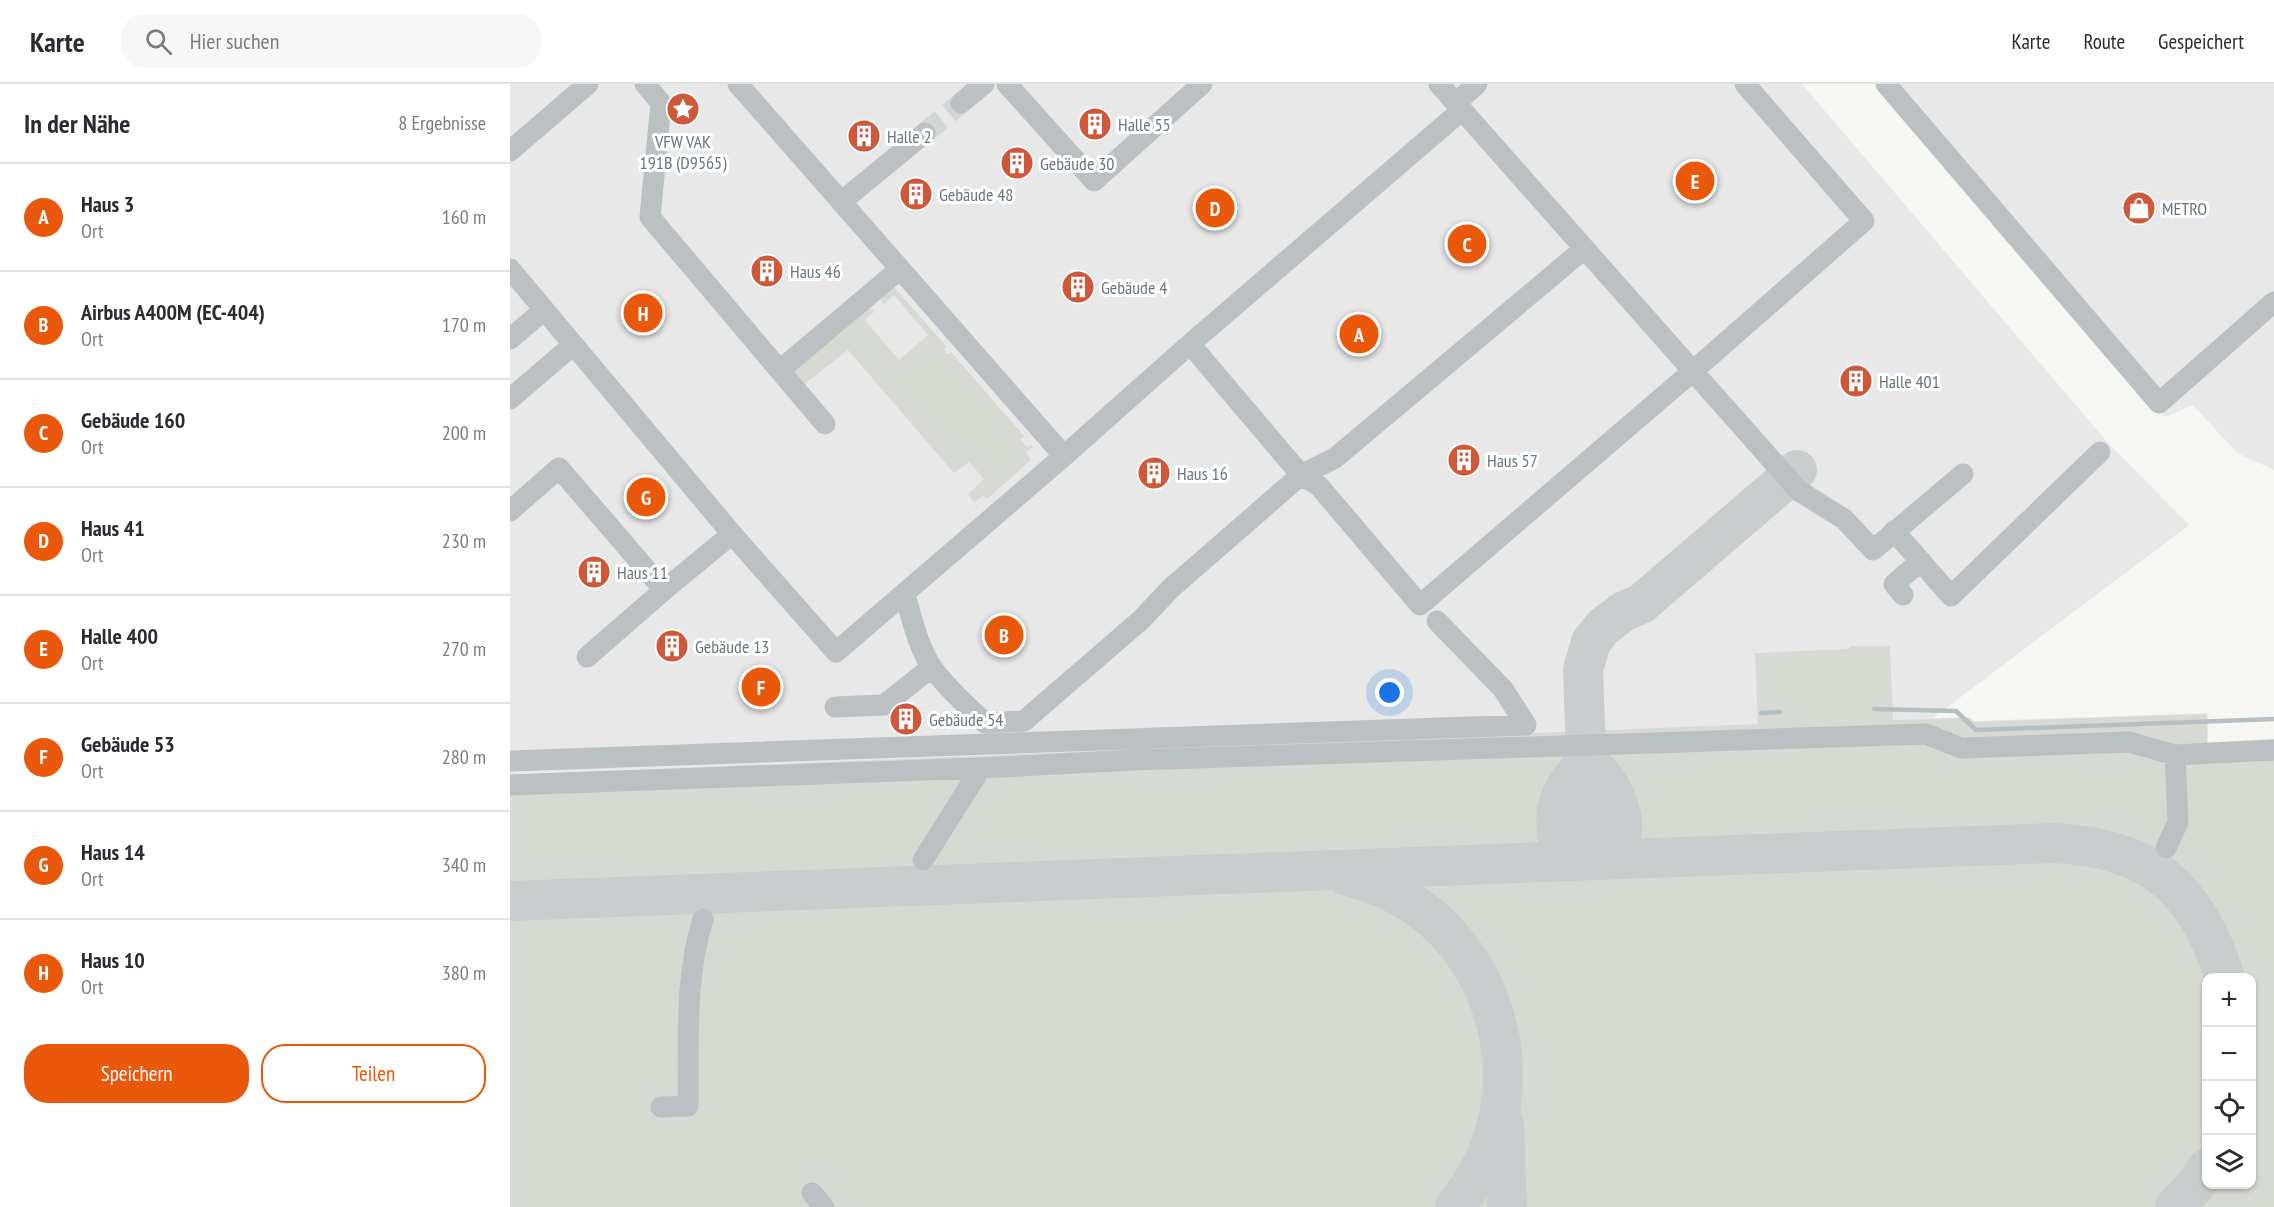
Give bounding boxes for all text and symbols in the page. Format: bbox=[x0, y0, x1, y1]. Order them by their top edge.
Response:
search box bbox=[121, 14, 541, 68]
text: Karte bbox=[30, 23, 85, 60]
icon: search bbox=[142, 25, 175, 58]
text: Hier suchen bbox=[190, 27, 279, 55]
text: Karte bbox=[2012, 28, 2050, 55]
text: Route bbox=[2083, 28, 2125, 55]
text: Gespeichert bbox=[2158, 28, 2244, 55]
place icon: VFW VAK 191B (D9565) bbox=[665, 91, 701, 127]
building icon: Halle 55 bbox=[1077, 106, 1113, 142]
text: In der Nähe bbox=[24, 107, 130, 140]
text: 8 Ergebnisse bbox=[398, 110, 486, 136]
place label: Halle 55 bbox=[1118, 113, 1171, 136]
building icon: Halle 2 bbox=[846, 118, 882, 154]
place label: Halle 2 bbox=[887, 125, 932, 148]
place label: VFW VAK 191B (D9565) bbox=[640, 130, 727, 174]
building icon: Gebäude 30 bbox=[999, 145, 1035, 181]
place label: Gebäude 30 bbox=[1040, 152, 1114, 175]
pin: E bbox=[1676, 158, 1714, 204]
building icon: Gebäude 48 bbox=[898, 176, 934, 212]
place label: Gebäude 48 bbox=[939, 183, 1013, 206]
pin: D bbox=[1196, 186, 1234, 230]
text: Haus 3 bbox=[81, 190, 134, 218]
shop icon: METRO bbox=[2121, 190, 2157, 226]
place label: METRO bbox=[2162, 197, 2207, 220]
text: A bbox=[38, 204, 49, 230]
text: 160 m bbox=[442, 204, 486, 230]
text: Ort bbox=[81, 218, 103, 244]
pin: C bbox=[1448, 222, 1486, 266]
building icon: Haus 46 bbox=[749, 253, 785, 289]
place label: Haus 46 bbox=[790, 260, 841, 283]
building icon: Gebäude 4 bbox=[1060, 269, 1096, 305]
place label: Gebäude 4 bbox=[1101, 276, 1167, 299]
pin: H bbox=[624, 290, 662, 336]
text: Airbus A400M (EC-404) bbox=[81, 298, 265, 326]
text: B bbox=[39, 312, 48, 338]
text: 170 m bbox=[442, 312, 486, 338]
pin: A bbox=[1340, 312, 1378, 356]
text: Ort bbox=[81, 326, 103, 352]
building icon: Halle 401 bbox=[1838, 363, 1874, 399]
place label: Halle 401 bbox=[1879, 370, 1940, 393]
text: Gebäude 160 bbox=[81, 406, 185, 434]
text: C bbox=[39, 420, 48, 446]
text: 200 m bbox=[442, 420, 486, 446]
text: Ort bbox=[81, 434, 103, 460]
building icon: Haus 57 bbox=[1446, 442, 1482, 478]
place label: Haus 57 bbox=[1487, 449, 1538, 472]
building icon: Haus 16 bbox=[1136, 455, 1172, 491]
place label: Haus 16 bbox=[1177, 462, 1228, 485]
pin: G bbox=[626, 474, 666, 520]
text: Haus 41 bbox=[81, 514, 145, 542]
text: D bbox=[38, 528, 49, 554]
text: 230 m bbox=[442, 528, 486, 554]
text: Ort bbox=[81, 542, 103, 568]
building icon: Haus 11 bbox=[576, 554, 612, 590]
place label: Haus 11 bbox=[617, 561, 668, 584]
pin: B bbox=[984, 612, 1024, 658]
text: Halle 400 bbox=[81, 622, 158, 650]
building icon: Gebäude 13 bbox=[654, 628, 690, 664]
place label: Gebäude 13 bbox=[695, 635, 769, 658]
text: E bbox=[39, 636, 48, 662]
text: 270 m bbox=[442, 636, 486, 662]
text: Ort bbox=[81, 650, 103, 676]
pin: F bbox=[742, 664, 780, 710]
your location bbox=[1375, 678, 1404, 707]
building icon: Gebäude 54 bbox=[888, 701, 924, 737]
place label: Gebäude 54 bbox=[929, 708, 1003, 731]
text: Gebäude 53 bbox=[81, 730, 175, 758]
text: F bbox=[39, 744, 48, 770]
text: 280 m bbox=[442, 744, 486, 770]
text: Ort bbox=[81, 758, 103, 784]
text: Haus 14 bbox=[81, 838, 145, 866]
text: G bbox=[38, 852, 49, 878]
text: 340 m bbox=[442, 852, 486, 878]
text: Ort bbox=[81, 866, 103, 892]
text: Haus 10 bbox=[81, 946, 145, 974]
text: H bbox=[38, 960, 49, 986]
text: 380 m bbox=[442, 960, 486, 986]
map controls bbox=[2202, 973, 2256, 1189]
button: + bbox=[2202, 973, 2256, 1027]
text: Ort bbox=[81, 974, 103, 1000]
button: − bbox=[2202, 1027, 2256, 1081]
button: Speichern bbox=[24, 1044, 249, 1103]
button: Teilen bbox=[261, 1044, 486, 1103]
button: locate bbox=[2202, 1081, 2256, 1135]
button: layers bbox=[2202, 1135, 2256, 1189]

